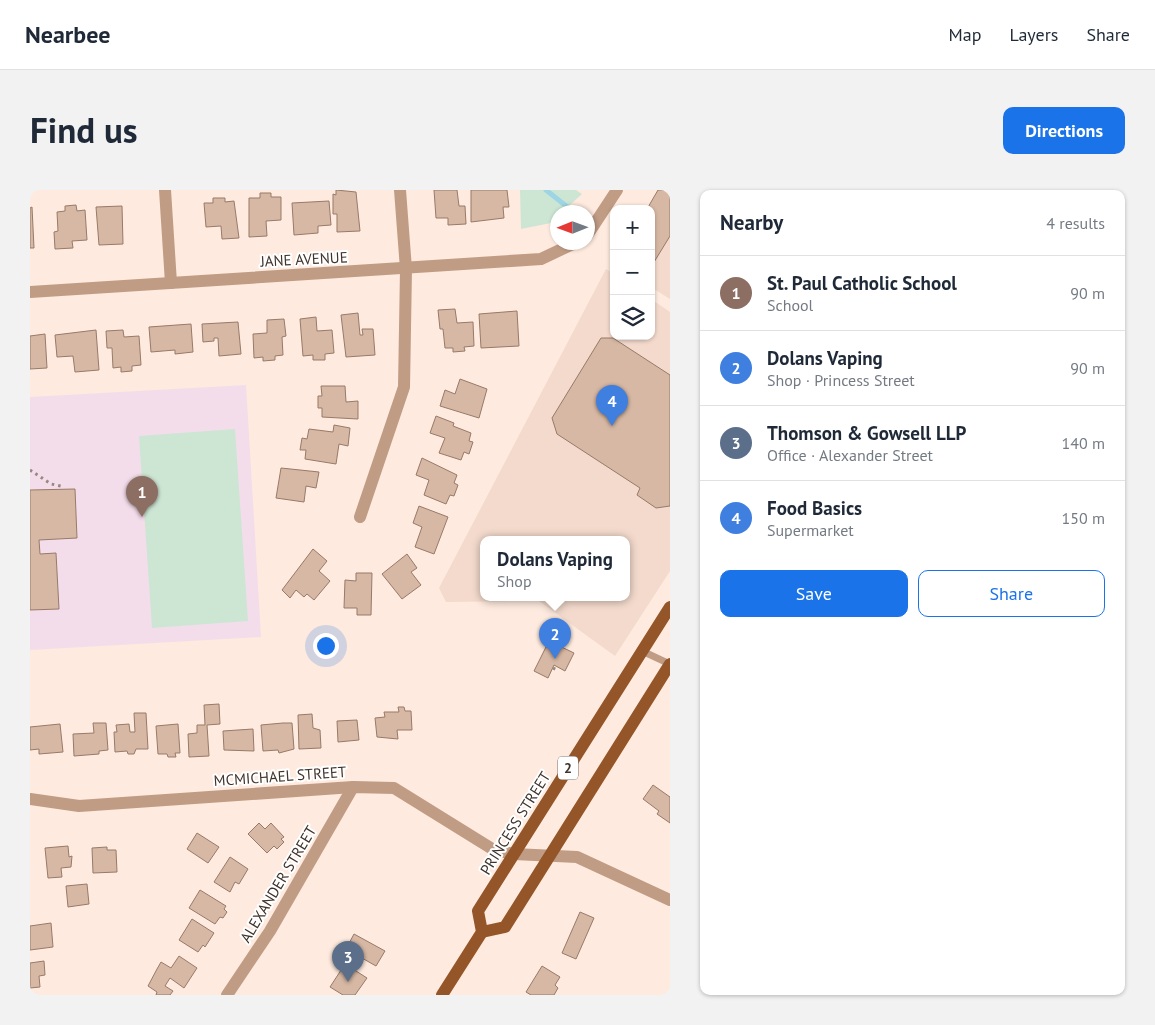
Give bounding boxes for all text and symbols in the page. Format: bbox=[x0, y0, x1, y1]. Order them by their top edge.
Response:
text: Nearbee bbox=[25, 19, 110, 50]
text: Map bbox=[949, 23, 981, 46]
text: Layers bbox=[1009, 23, 1058, 46]
text: Share bbox=[1086, 23, 1130, 46]
text: Find us bbox=[30, 107, 138, 153]
button: Directions bbox=[1003, 107, 1125, 154]
north arrow bbox=[550, 205, 595, 250]
map controls bbox=[610, 205, 655, 340]
button: + bbox=[610, 205, 655, 250]
text: Nearby bbox=[720, 209, 783, 236]
text: 4 results bbox=[1046, 213, 1105, 233]
street label: JANE AVENUE bbox=[259, 247, 348, 271]
button: − bbox=[610, 250, 655, 295]
text: St. Paul Catholic School bbox=[767, 271, 957, 295]
text: 1 bbox=[731, 283, 741, 303]
text: 90 m bbox=[1070, 283, 1105, 303]
button: layers bbox=[610, 295, 655, 340]
text: School bbox=[767, 295, 813, 315]
text: Dolans Vaping bbox=[767, 346, 883, 370]
text: 2 bbox=[731, 358, 741, 378]
text: 90 m bbox=[1070, 358, 1105, 378]
text: Shop · Princess Street bbox=[767, 370, 915, 390]
pin: 4 bbox=[596, 385, 628, 426]
text: Thomson & Gowsell LLP bbox=[767, 421, 966, 445]
text: 3 bbox=[731, 433, 741, 453]
text: 140 m bbox=[1062, 433, 1105, 453]
text: Office · Alexander Street bbox=[767, 445, 933, 465]
pin: 1 bbox=[126, 476, 158, 517]
text: Food Basics bbox=[767, 496, 862, 520]
text: 4 bbox=[731, 508, 741, 528]
text: 150 m bbox=[1062, 508, 1105, 528]
text: Supermarket bbox=[767, 520, 854, 540]
popup bbox=[480, 536, 630, 601]
text: Dolans Vaping bbox=[497, 547, 613, 571]
button: Save bbox=[720, 570, 908, 617]
button: Share bbox=[918, 570, 1105, 617]
text: Shop bbox=[497, 571, 532, 591]
pin: 2 bbox=[539, 618, 571, 659]
your location bbox=[313, 633, 339, 659]
road number: 2 bbox=[558, 756, 578, 780]
street label: MCMICHAEL STREET bbox=[213, 762, 348, 790]
street label: PRINCESS STREET bbox=[476, 767, 555, 878]
street label: ALEXANDER STREET bbox=[236, 822, 321, 946]
pin: 3 bbox=[332, 941, 364, 982]

